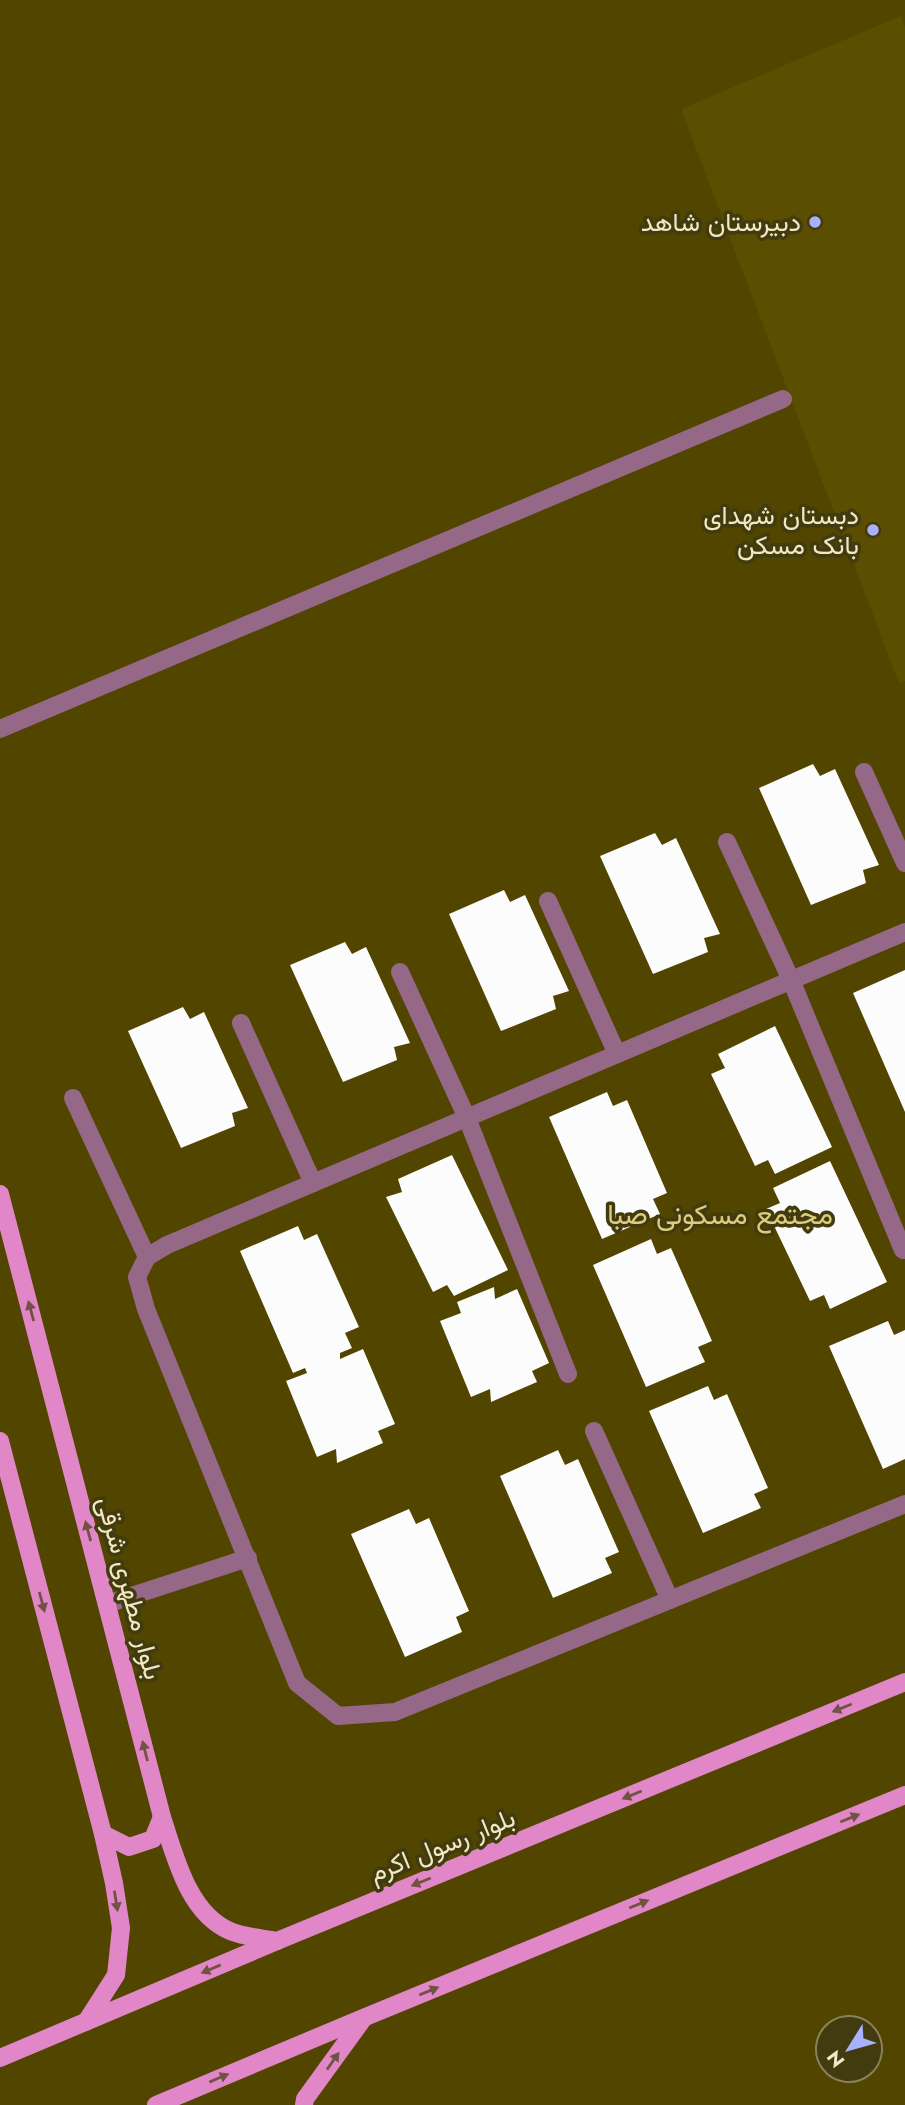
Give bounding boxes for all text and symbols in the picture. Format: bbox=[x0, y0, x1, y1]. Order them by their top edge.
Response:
place label: دبیرستان شاهد bbox=[641, 203, 801, 241]
marker: دبیرستان شاهد bbox=[807, 214, 823, 230]
place label: دبستان شهدای بانک مسکن bbox=[703, 496, 859, 564]
marker: دبستان شهدای بانک مسکن bbox=[865, 522, 881, 538]
district label: مجتمع مسکونی صبا bbox=[607, 1194, 833, 1235]
one-way arrow bbox=[25, 1300, 35, 1321]
street label: بلوار مطهری شرقی bbox=[87, 1492, 173, 1684]
one-way arrow bbox=[82, 1520, 93, 1542]
one-way arrow bbox=[37, 1591, 48, 1613]
one-way arrow bbox=[831, 1703, 852, 1714]
one-way arrow bbox=[139, 1740, 150, 1762]
one-way arrow bbox=[621, 1790, 642, 1801]
street label: بلوار رسول اکرم bbox=[363, 1798, 521, 1892]
one-way arrow bbox=[839, 1812, 860, 1823]
one-way arrow bbox=[411, 1876, 432, 1887]
one-way arrow bbox=[111, 1890, 122, 1912]
one-way arrow bbox=[629, 1899, 650, 1910]
one-way arrow bbox=[201, 1964, 222, 1975]
one-way arrow bbox=[418, 1985, 439, 1996]
north arrow bbox=[814, 2014, 884, 2084]
text: N bbox=[820, 2045, 851, 2073]
one-way arrow bbox=[325, 2052, 339, 2070]
one-way arrow bbox=[209, 2073, 230, 2084]

